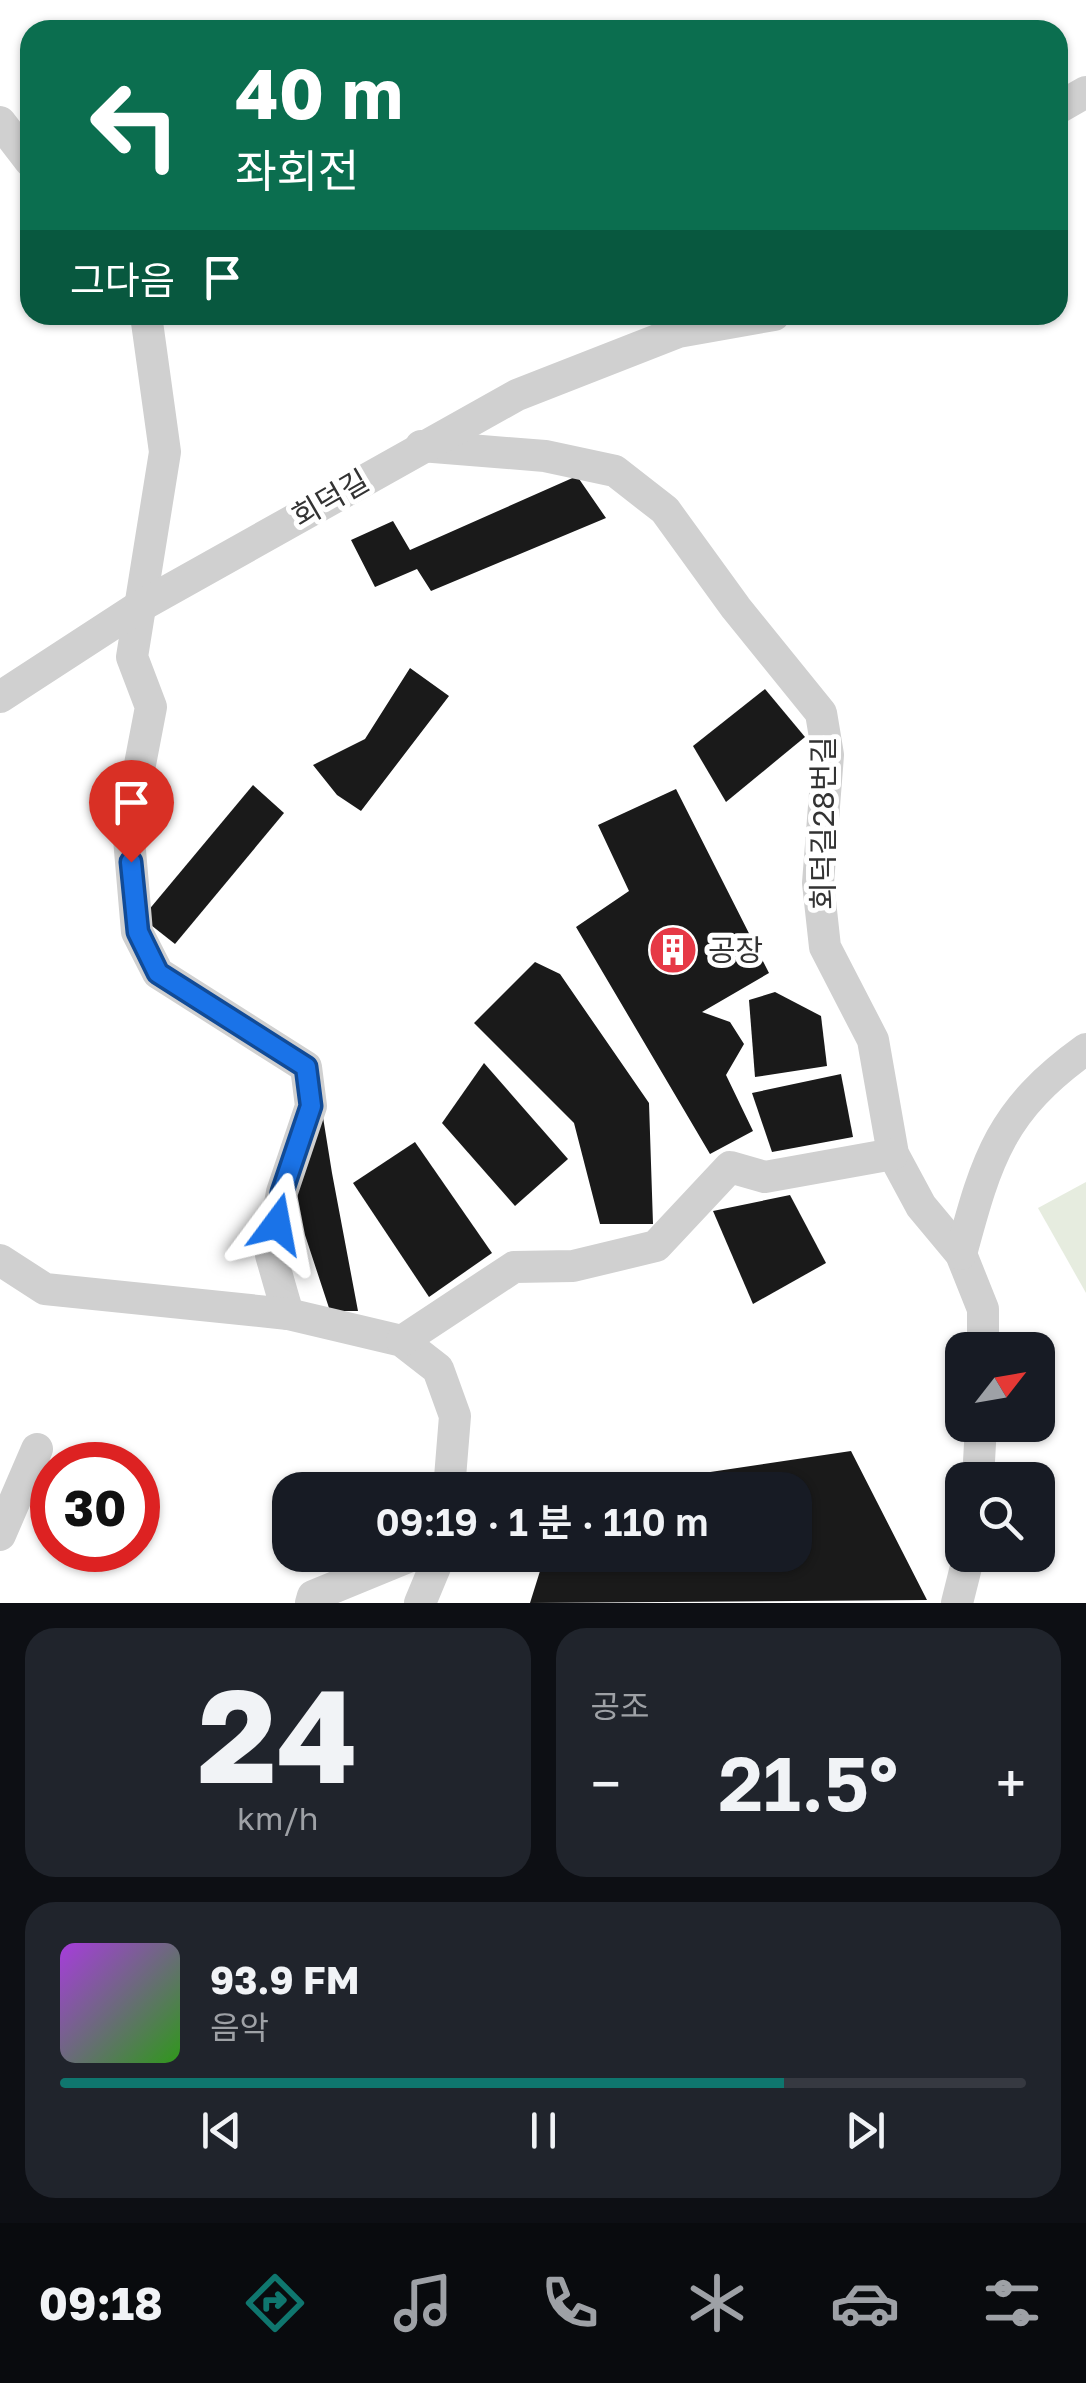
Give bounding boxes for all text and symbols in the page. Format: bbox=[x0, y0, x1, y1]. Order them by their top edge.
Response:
text: 40 m bbox=[235, 50, 403, 134]
icon: left bbox=[70, 60, 200, 190]
text: 좌회전 bbox=[235, 143, 359, 197]
icon: arrive bbox=[195, 250, 250, 305]
text: 그다음 bbox=[70, 257, 175, 302]
street label: 회덕길 bbox=[285, 462, 375, 534]
street label: 회덕길28번길 bbox=[805, 736, 841, 910]
pin bbox=[89, 760, 174, 863]
icon: arrive bbox=[104, 775, 159, 830]
building icon: 공장 bbox=[647, 924, 699, 976]
place label: 공장 bbox=[708, 932, 763, 968]
position arrow bbox=[225, 1172, 329, 1276]
north arrow bbox=[945, 1332, 1055, 1442]
map controls bbox=[945, 1332, 1055, 1572]
speed limit sign: 30 bbox=[30, 1442, 160, 1572]
button: search bbox=[945, 1462, 1055, 1572]
text: 09:19 · 1 분 · 110 m bbox=[375, 1499, 709, 1544]
text: 24 bbox=[197, 1656, 358, 1812]
text: 공조 bbox=[591, 1687, 649, 1725]
text: 21.5° bbox=[718, 1737, 898, 1828]
text: − bbox=[591, 1750, 621, 1816]
text: + bbox=[996, 1750, 1026, 1816]
text: km/h bbox=[237, 1799, 318, 1837]
text: 93.9 FM bbox=[210, 1957, 360, 2002]
text: 음악 bbox=[210, 2008, 269, 2046]
icon: previous bbox=[194, 2103, 249, 2158]
icon: pause bbox=[516, 2103, 571, 2158]
icon: next bbox=[838, 2103, 893, 2158]
icon: directions bbox=[240, 2268, 310, 2338]
icon: music bbox=[388, 2268, 458, 2338]
icon: phone bbox=[535, 2268, 605, 2338]
icon: climate bbox=[682, 2268, 752, 2338]
icon: car bbox=[830, 2268, 900, 2338]
icon: filters bbox=[977, 2268, 1047, 2338]
text: 09:18 bbox=[39, 2276, 163, 2330]

